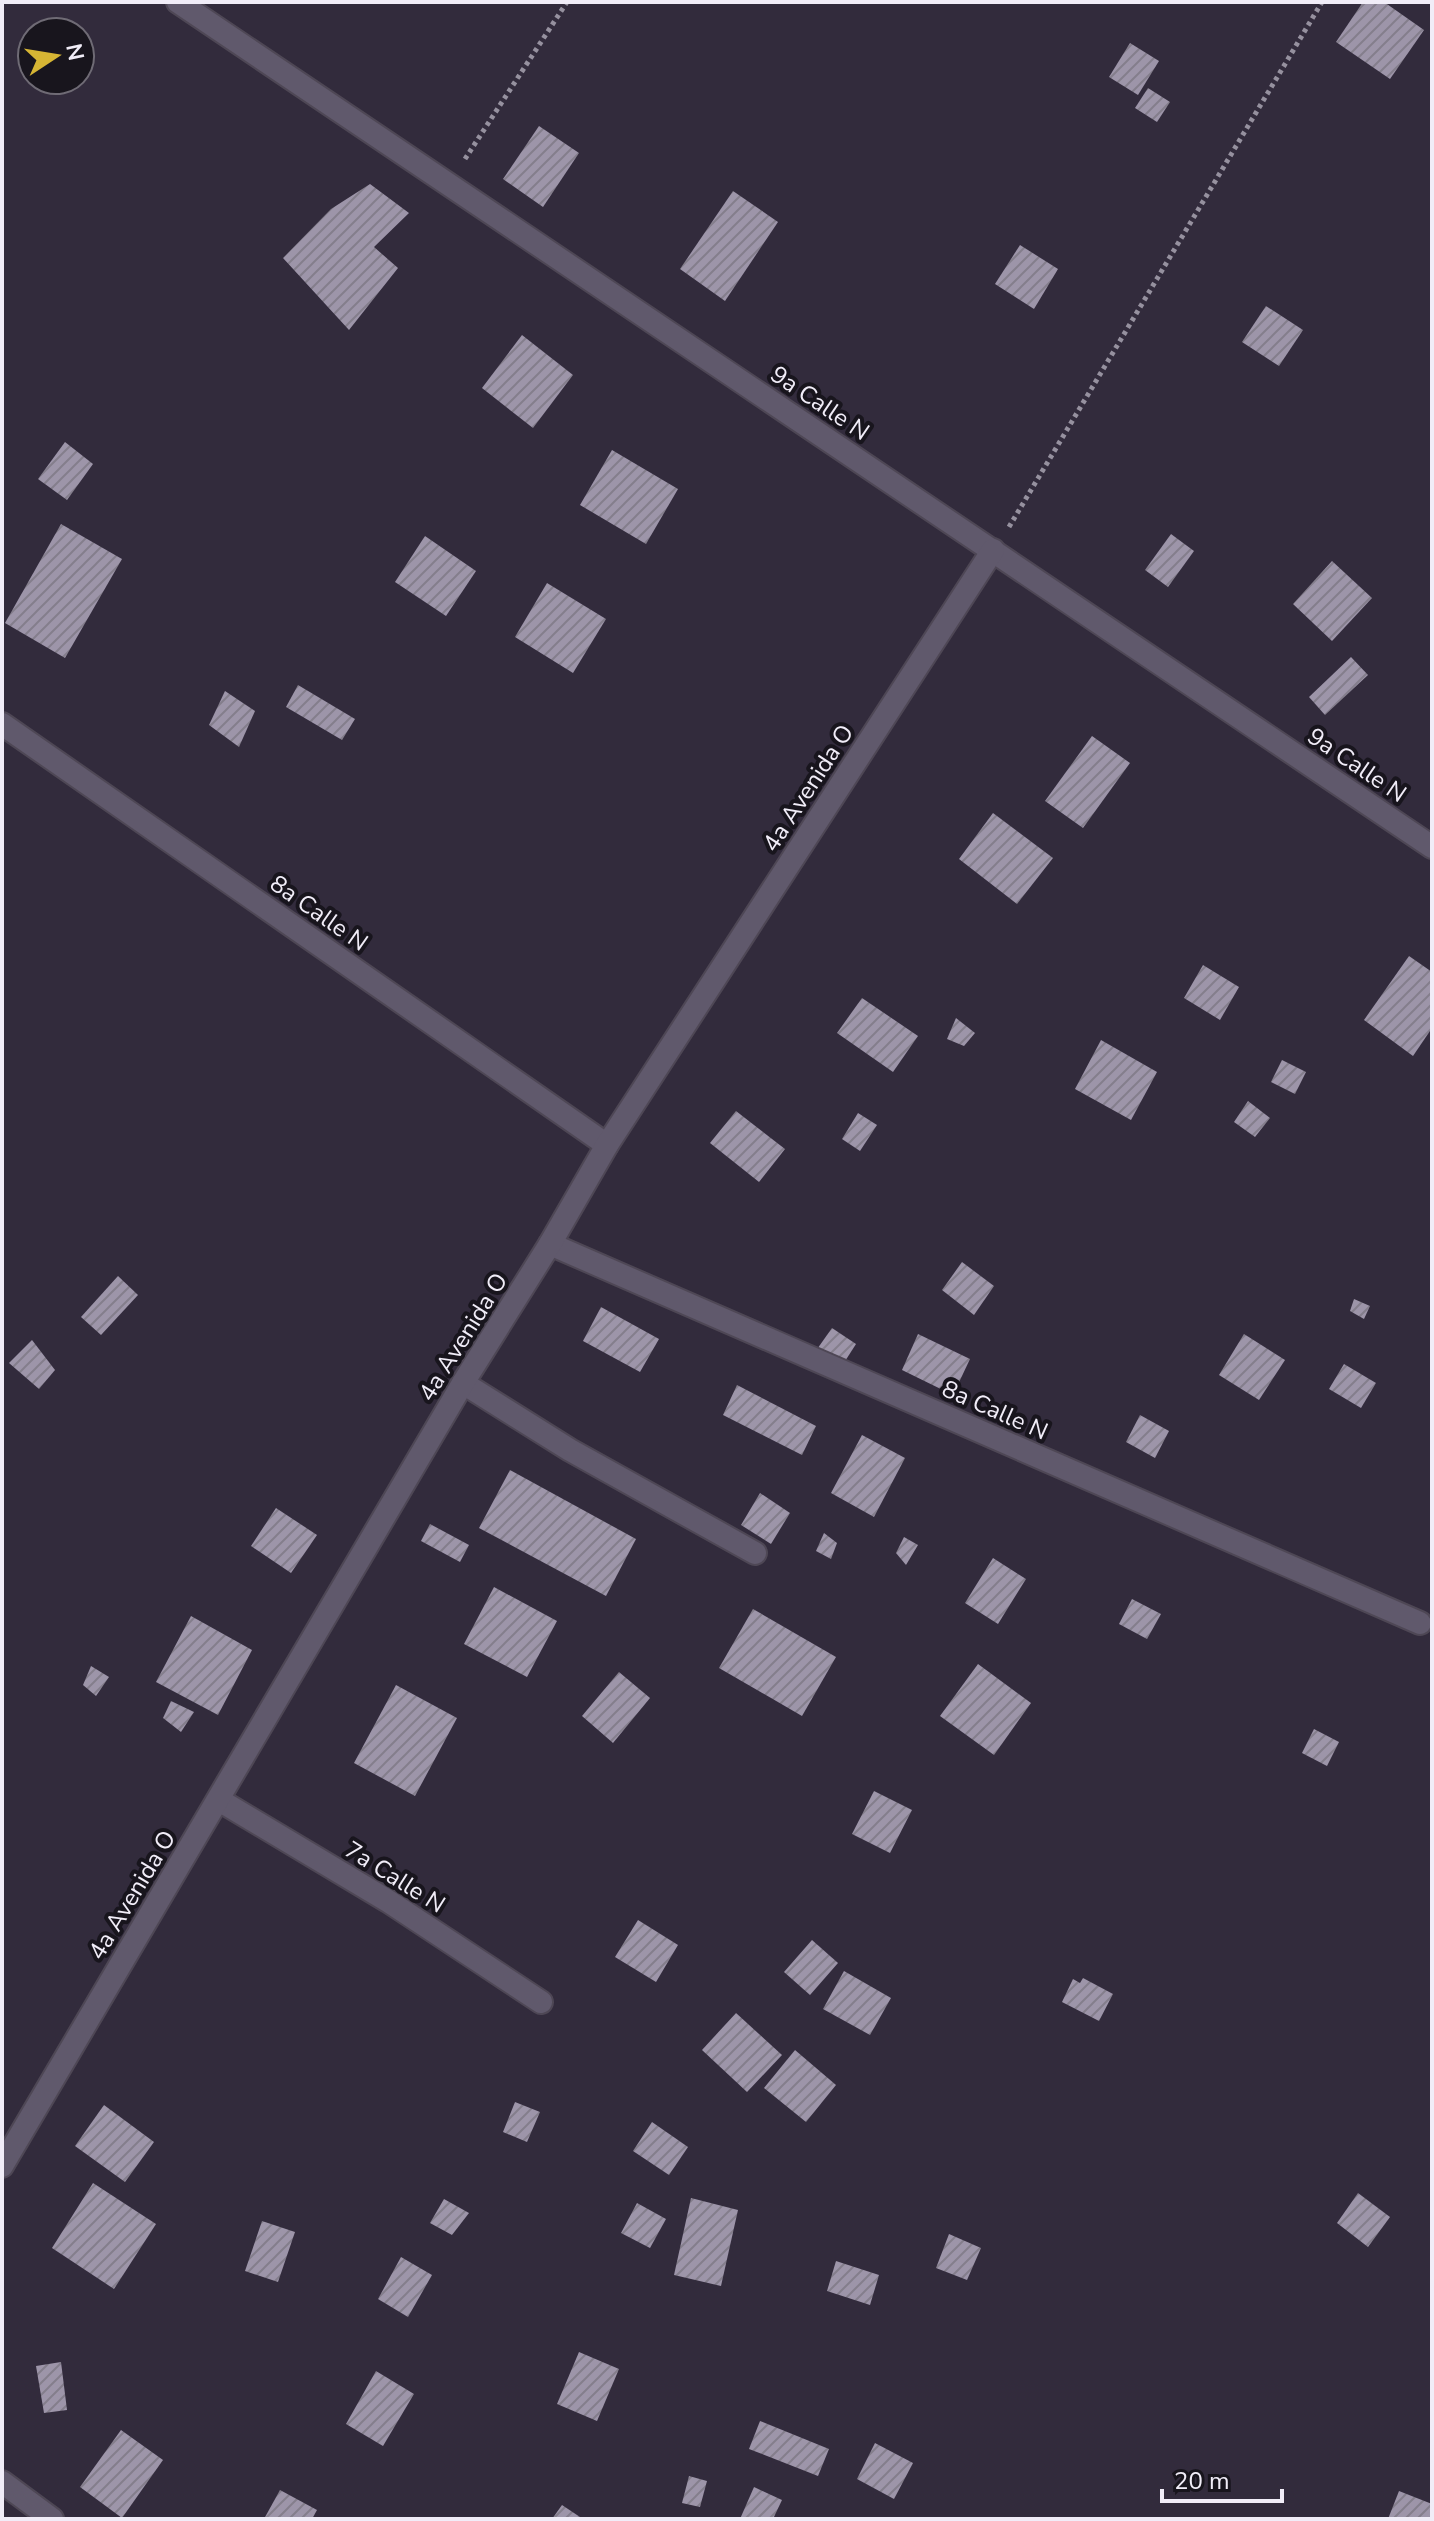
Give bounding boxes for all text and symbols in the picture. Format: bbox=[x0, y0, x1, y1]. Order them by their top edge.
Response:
north arrow bbox=[16, 16, 96, 96]
text: N bbox=[58, 41, 91, 63]
street label: 9a Calle N bbox=[764, 358, 876, 448]
street label: 4a Avenida O bbox=[755, 718, 861, 858]
street label: 9a Calle N bbox=[1301, 720, 1413, 810]
street label: 8a Calle N bbox=[264, 868, 374, 958]
street label: 4a Avenida O bbox=[411, 1267, 515, 1407]
street label: 8a Calle N bbox=[937, 1372, 1053, 1448]
street label: 4a Avenida O bbox=[81, 1824, 183, 1966]
street label: 7a Calle N bbox=[339, 1834, 451, 1920]
scale bar bbox=[1162, 2453, 1282, 2503]
text: 20 m bbox=[1174, 2465, 1230, 2497]

